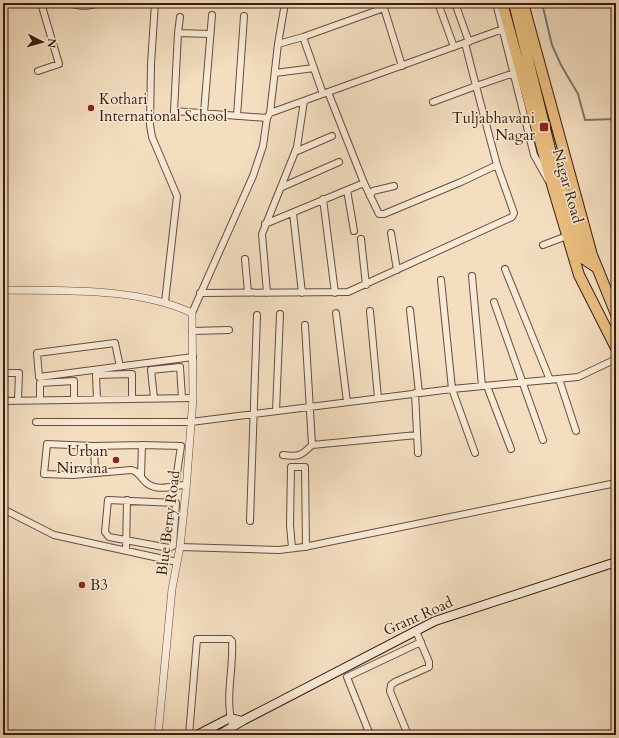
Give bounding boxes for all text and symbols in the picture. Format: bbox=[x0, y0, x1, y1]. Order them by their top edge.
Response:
north arrow bbox=[22, 22, 62, 62]
text: N bbox=[43, 37, 59, 49]
place label: Kothari International School bbox=[99, 89, 227, 126]
marker: Kothari International School bbox=[86, 103, 96, 113]
place label: Tuljabhavani Nagar bbox=[452, 108, 536, 145]
marker: Tuljabhavani Nagar bbox=[538, 121, 550, 133]
street label: Nagar Road bbox=[548, 146, 588, 226]
place label: Urban Nirvana bbox=[56, 441, 109, 478]
marker: Urban Nirvana bbox=[111, 455, 121, 465]
street label: Blue Berry Road bbox=[152, 469, 184, 577]
place label: B3 bbox=[90, 575, 108, 595]
marker: B3 bbox=[77, 580, 87, 590]
street label: Grant Road bbox=[380, 592, 456, 640]

